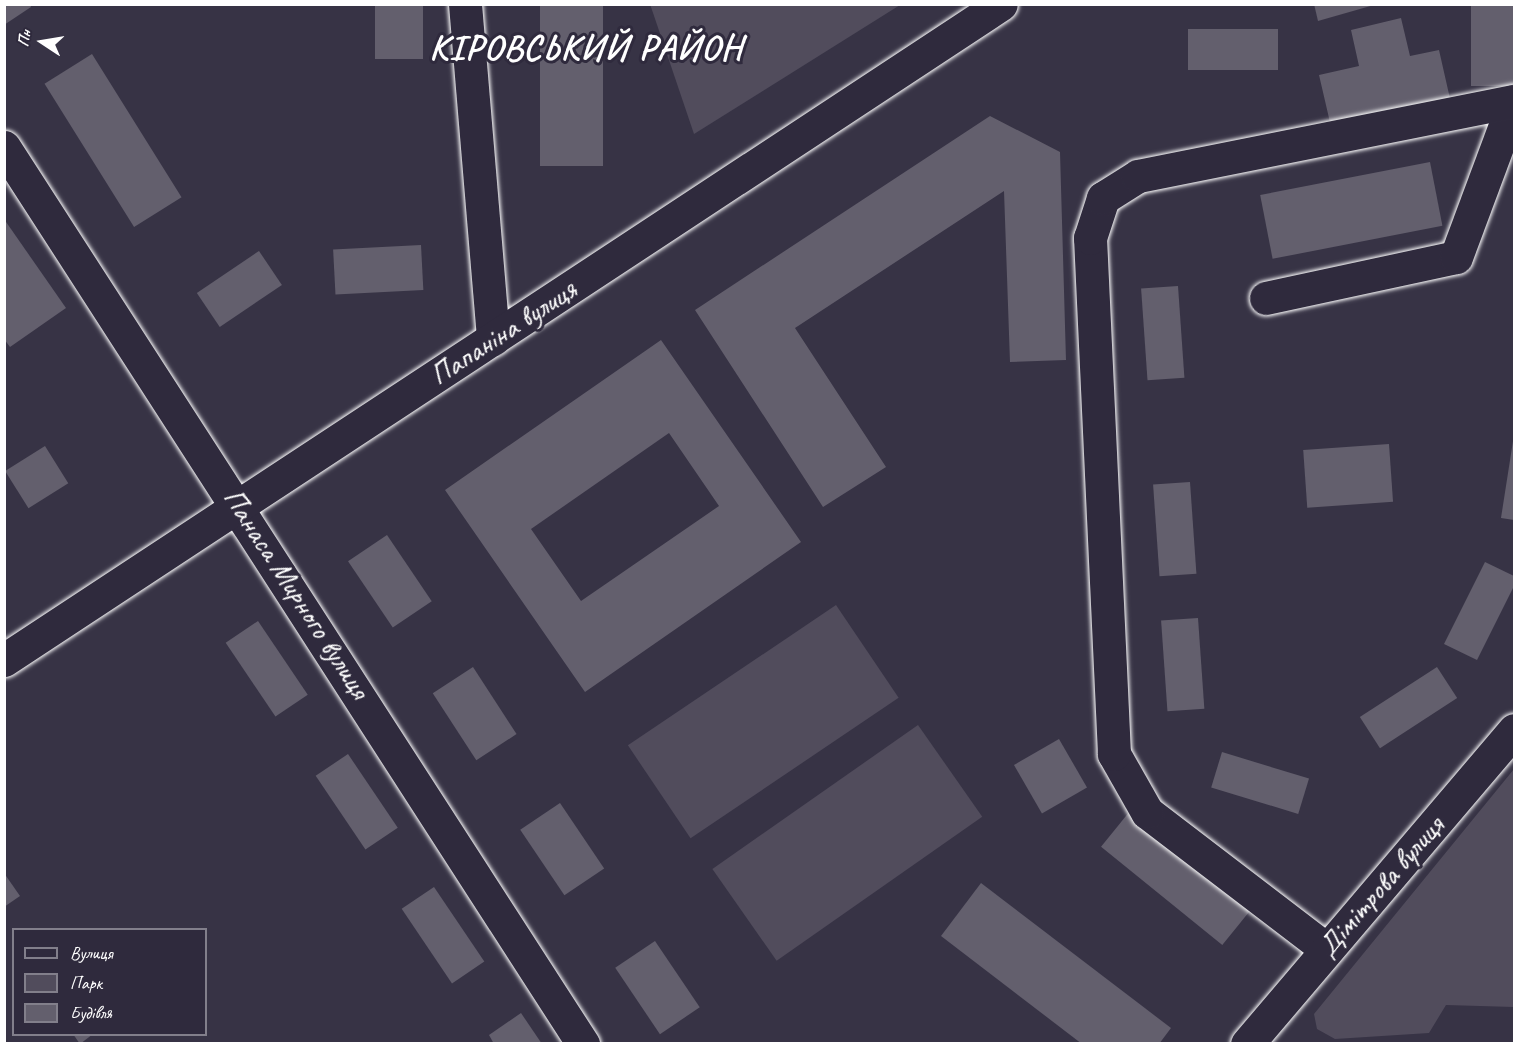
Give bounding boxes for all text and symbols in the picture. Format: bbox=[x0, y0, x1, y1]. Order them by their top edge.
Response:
north arrow bbox=[12, 12, 72, 72]
district label: КІРОВСЬКИЙ РАЙОН bbox=[426, 26, 746, 70]
text: Пн bbox=[13, 28, 36, 49]
street label: Папаніна вулиця bbox=[422, 271, 584, 393]
street label: Панаса Мирного вулиця bbox=[216, 482, 378, 704]
street label: Дімітрова вулиця bbox=[1308, 807, 1452, 965]
legend bbox=[12, 928, 207, 1036]
text: Вулиця bbox=[70, 942, 113, 964]
text: Парк bbox=[70, 972, 102, 994]
text: Будівля bbox=[70, 1002, 112, 1024]

